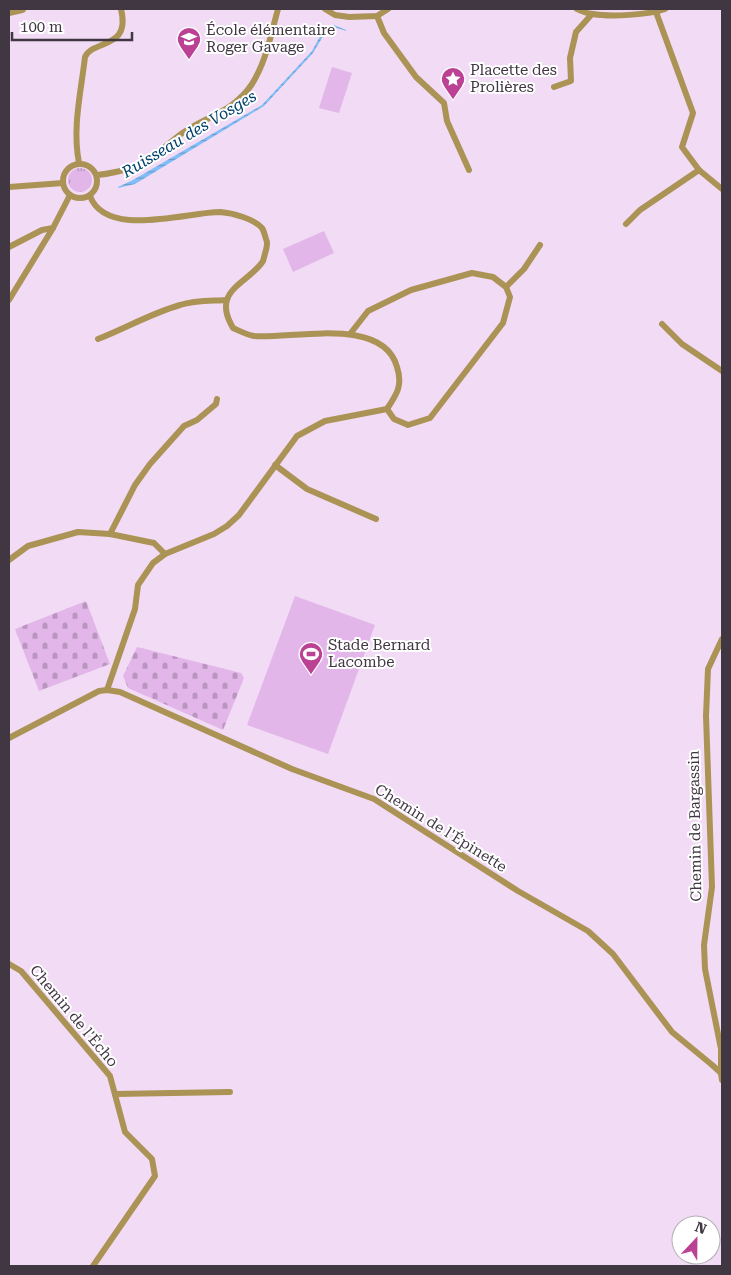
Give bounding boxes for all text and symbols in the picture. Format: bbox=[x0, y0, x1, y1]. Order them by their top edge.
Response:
scale bar bbox=[12, 10, 132, 42]
text: 100 m bbox=[20, 18, 63, 36]
place label: École élémentaire Roger Gavage bbox=[206, 21, 335, 56]
school or university icon: École élémentaire Roger Gavage bbox=[176, 26, 202, 60]
place label: Placette des Prolières bbox=[470, 61, 557, 96]
place icon: Placette des Prolières bbox=[440, 66, 466, 100]
water label: Ruisseau des Vosges bbox=[117, 86, 260, 182]
place label: Stade Bernard Lacombe bbox=[328, 636, 431, 671]
sports icon: Stade Bernard Lacombe bbox=[298, 641, 324, 675]
street label: Chemin de Bargassin bbox=[685, 750, 705, 902]
street label: Chemin de l'Épinette bbox=[372, 780, 510, 876]
street label: Chemin de l'Écho bbox=[26, 961, 122, 1071]
north arrow bbox=[671, 1215, 721, 1265]
text: N bbox=[693, 1219, 709, 1237]

